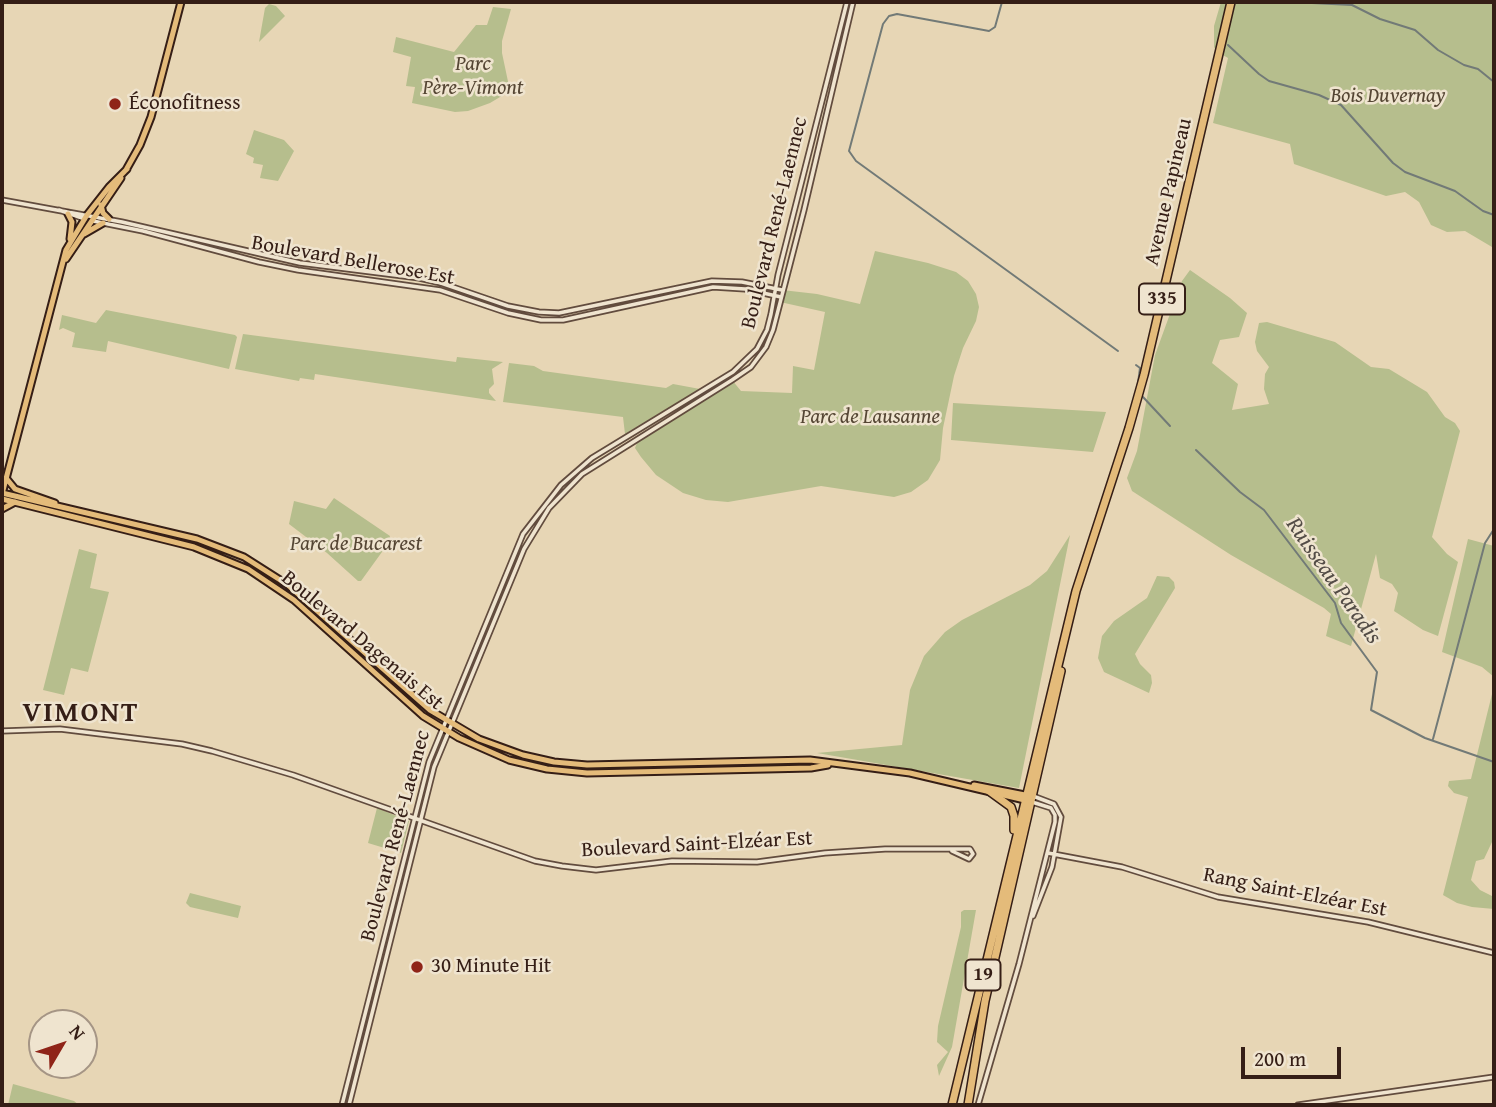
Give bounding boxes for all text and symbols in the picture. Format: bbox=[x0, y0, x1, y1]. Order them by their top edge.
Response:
park label: Parc Père-Vimont bbox=[423, 52, 523, 102]
park label: Bois Duvernay bbox=[1331, 84, 1445, 110]
place label: Éconofitness bbox=[129, 91, 241, 117]
marker: Éconofitness bbox=[107, 96, 123, 112]
street label: Boulevard René-Laennec bbox=[736, 114, 814, 332]
street label: Avenue Papineau bbox=[1140, 116, 1198, 268]
street label: Boulevard Bellerose Est bbox=[250, 231, 456, 291]
road number: 335 bbox=[1139, 284, 1185, 314]
park label: Parc de Lausanne bbox=[800, 405, 940, 431]
water label: Ruisseau Paradis bbox=[1279, 512, 1387, 650]
park label: Parc de Bucarest bbox=[290, 532, 422, 558]
street label: Boulevard Dagenais Est bbox=[276, 566, 448, 716]
district label: VIMONT bbox=[23, 697, 139, 731]
street label: Boulevard René-Laennec bbox=[356, 728, 436, 944]
street label: Boulevard Saint-Elzéar Est bbox=[581, 826, 813, 864]
street label: Rang Saint-Elzéar Est bbox=[1201, 863, 1389, 923]
place label: 30 Minute Hit bbox=[431, 954, 551, 980]
marker: 30 Minute Hit bbox=[409, 959, 425, 975]
road number: 19 bbox=[965, 959, 1000, 990]
north arrow bbox=[28, 1009, 98, 1079]
text: N bbox=[63, 1018, 93, 1046]
scale bar bbox=[1244, 1034, 1344, 1078]
text: 200 m bbox=[1254, 1043, 1306, 1074]

